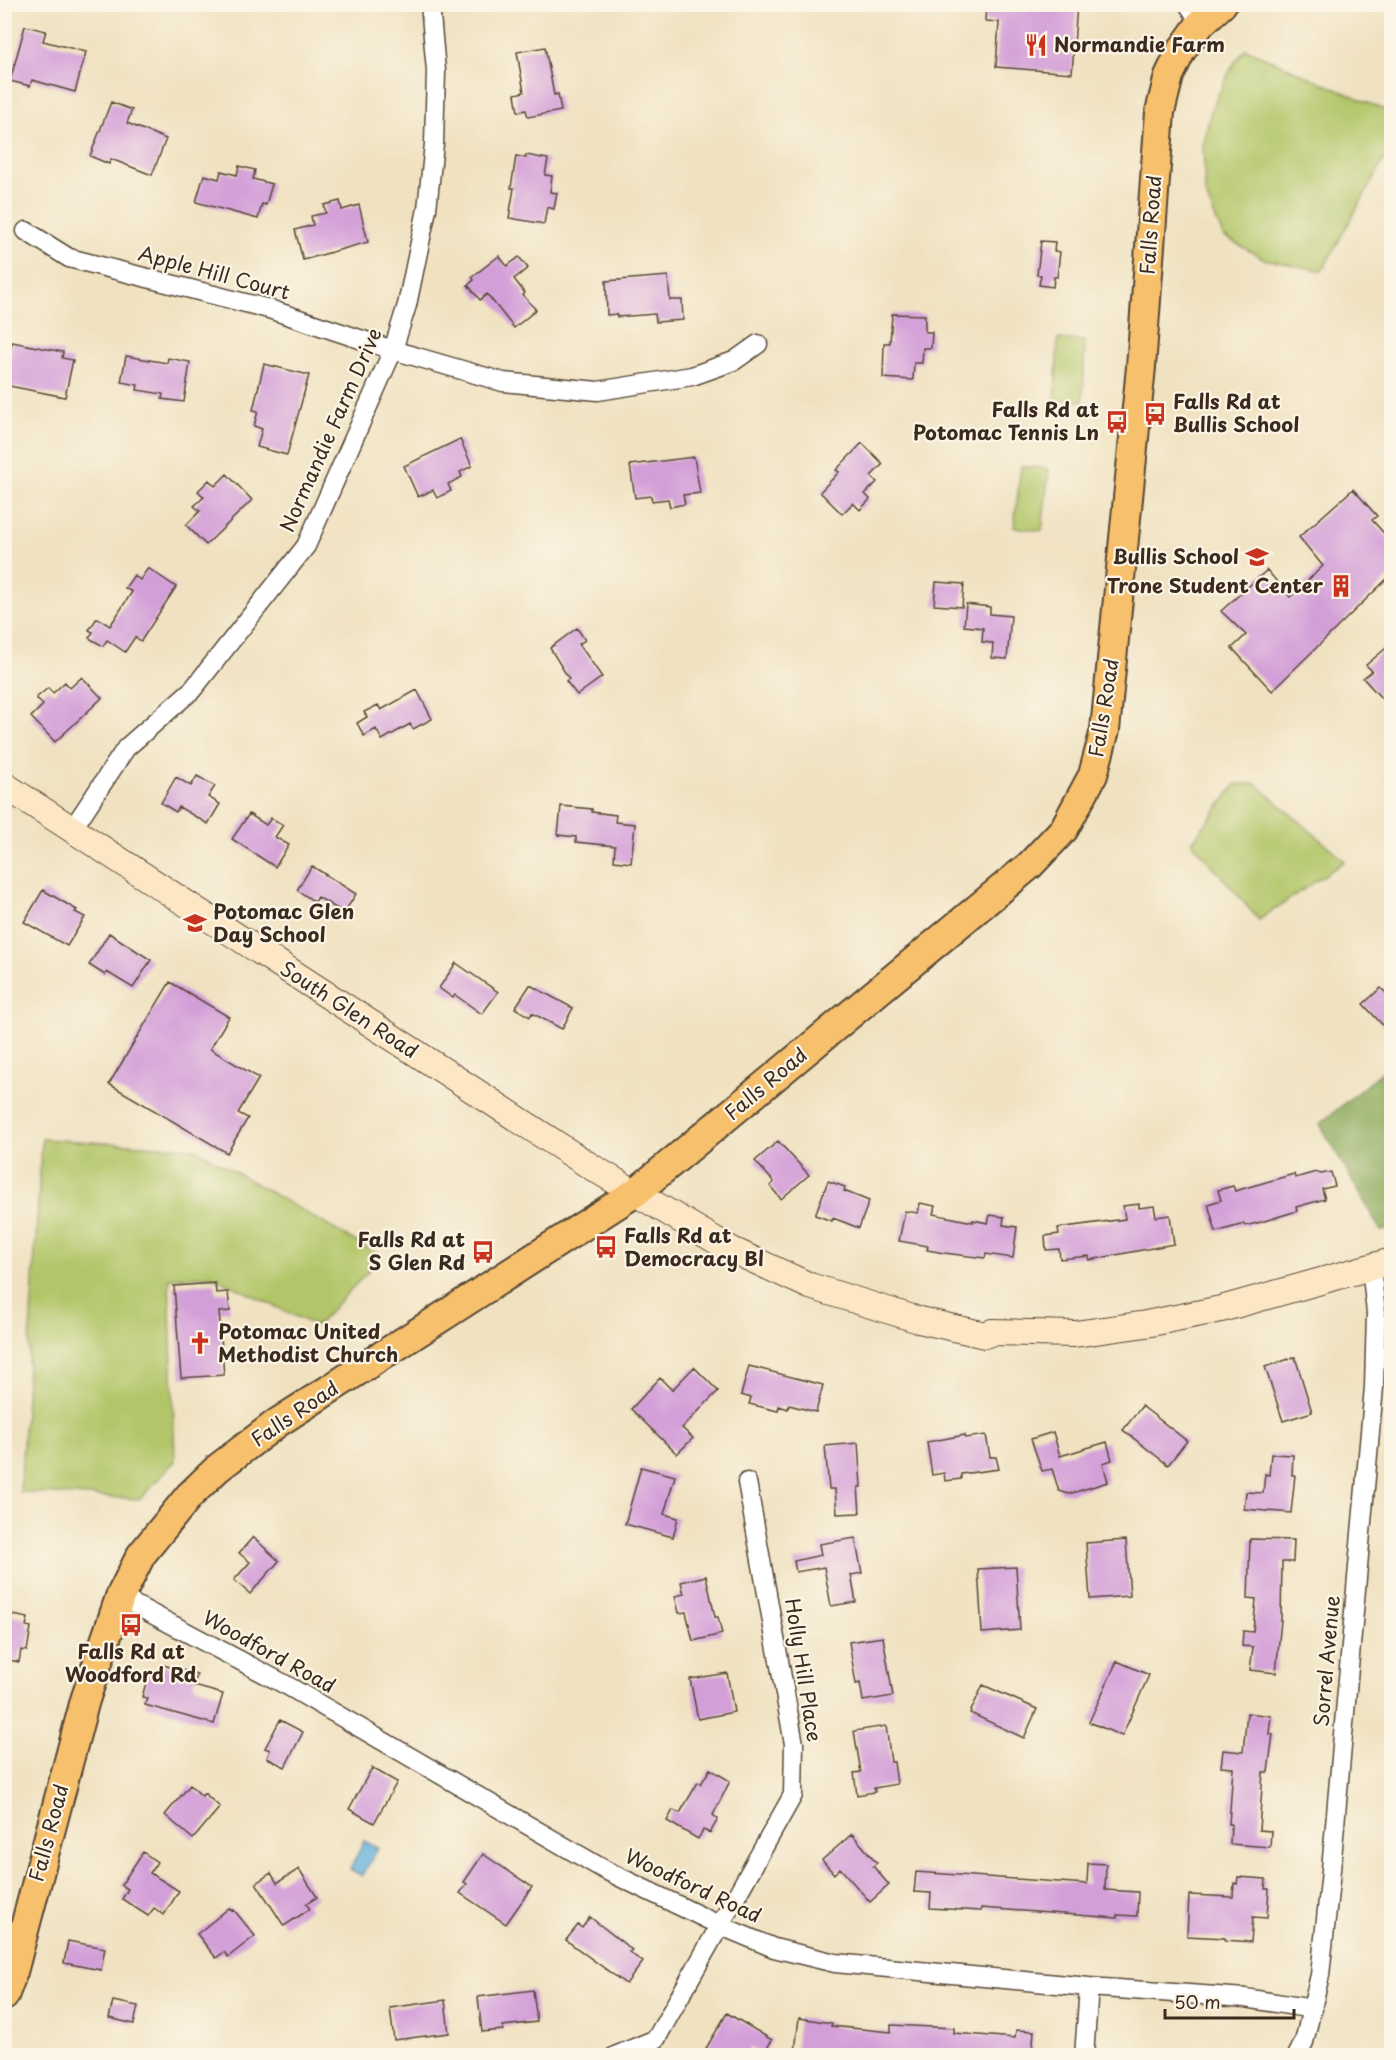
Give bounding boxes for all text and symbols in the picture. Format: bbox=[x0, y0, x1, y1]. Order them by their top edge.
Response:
place label: Normandie Farm bbox=[1054, 29, 1225, 59]
restaurant icon: Normandie Farm bbox=[1023, 32, 1049, 58]
street label: Falls Road bbox=[1132, 174, 1168, 276]
street label: Apple Hill Court bbox=[135, 237, 293, 307]
street label: Normandie Farm Drive bbox=[271, 323, 389, 537]
place label: Falls Rd at Bullis School bbox=[1173, 386, 1299, 439]
place label: Falls Rd at Potomac Tennis Ln bbox=[913, 394, 1099, 447]
bus stop icon: Falls Rd at Bullis School bbox=[1142, 401, 1168, 427]
bus stop icon: Falls Rd at Potomac Tennis Ln bbox=[1104, 409, 1130, 435]
place label: Bullis School bbox=[1113, 541, 1239, 571]
school or university icon: Bullis School bbox=[1244, 544, 1270, 570]
place label: Trone Student Center bbox=[1107, 570, 1324, 600]
building icon: Trone Student Center bbox=[1328, 573, 1354, 599]
street label: Falls Road bbox=[1080, 656, 1126, 759]
place label: Potomac Glen Day School bbox=[213, 896, 354, 949]
school or university icon: Potomac Glen Day School bbox=[182, 910, 208, 936]
street label: South Glen Road bbox=[275, 953, 425, 1065]
street label: Falls Road bbox=[718, 1040, 813, 1127]
place label: Falls Rd at Democracy Bl bbox=[624, 1220, 764, 1273]
place label: Falls Rd at S Glen Rd bbox=[358, 1224, 465, 1277]
bus stop icon: Falls Rd at Democracy Bl bbox=[593, 1234, 619, 1260]
bus stop icon: Falls Rd at S Glen Rd bbox=[470, 1239, 496, 1265]
place label: Potomac United Methodist Church bbox=[218, 1316, 398, 1369]
church icon: Potomac United Methodist Church bbox=[187, 1330, 213, 1356]
street label: Falls Road bbox=[245, 1373, 344, 1454]
street label: Sorrel Avenue bbox=[1305, 1594, 1347, 1728]
street label: Holly Hill Place bbox=[778, 1596, 830, 1744]
street label: Woodford Road bbox=[198, 1602, 341, 1700]
bus stop icon: Falls Rd at Woodford Rd bbox=[118, 1612, 144, 1638]
place label: Falls Rd at Woodford Rd bbox=[65, 1636, 198, 1689]
street label: Falls Road bbox=[21, 1781, 75, 1885]
street label: Woodford Road bbox=[620, 1840, 767, 1930]
scale bar bbox=[1165, 1982, 1294, 2020]
text: 50 m bbox=[1174, 1988, 1221, 2015]

